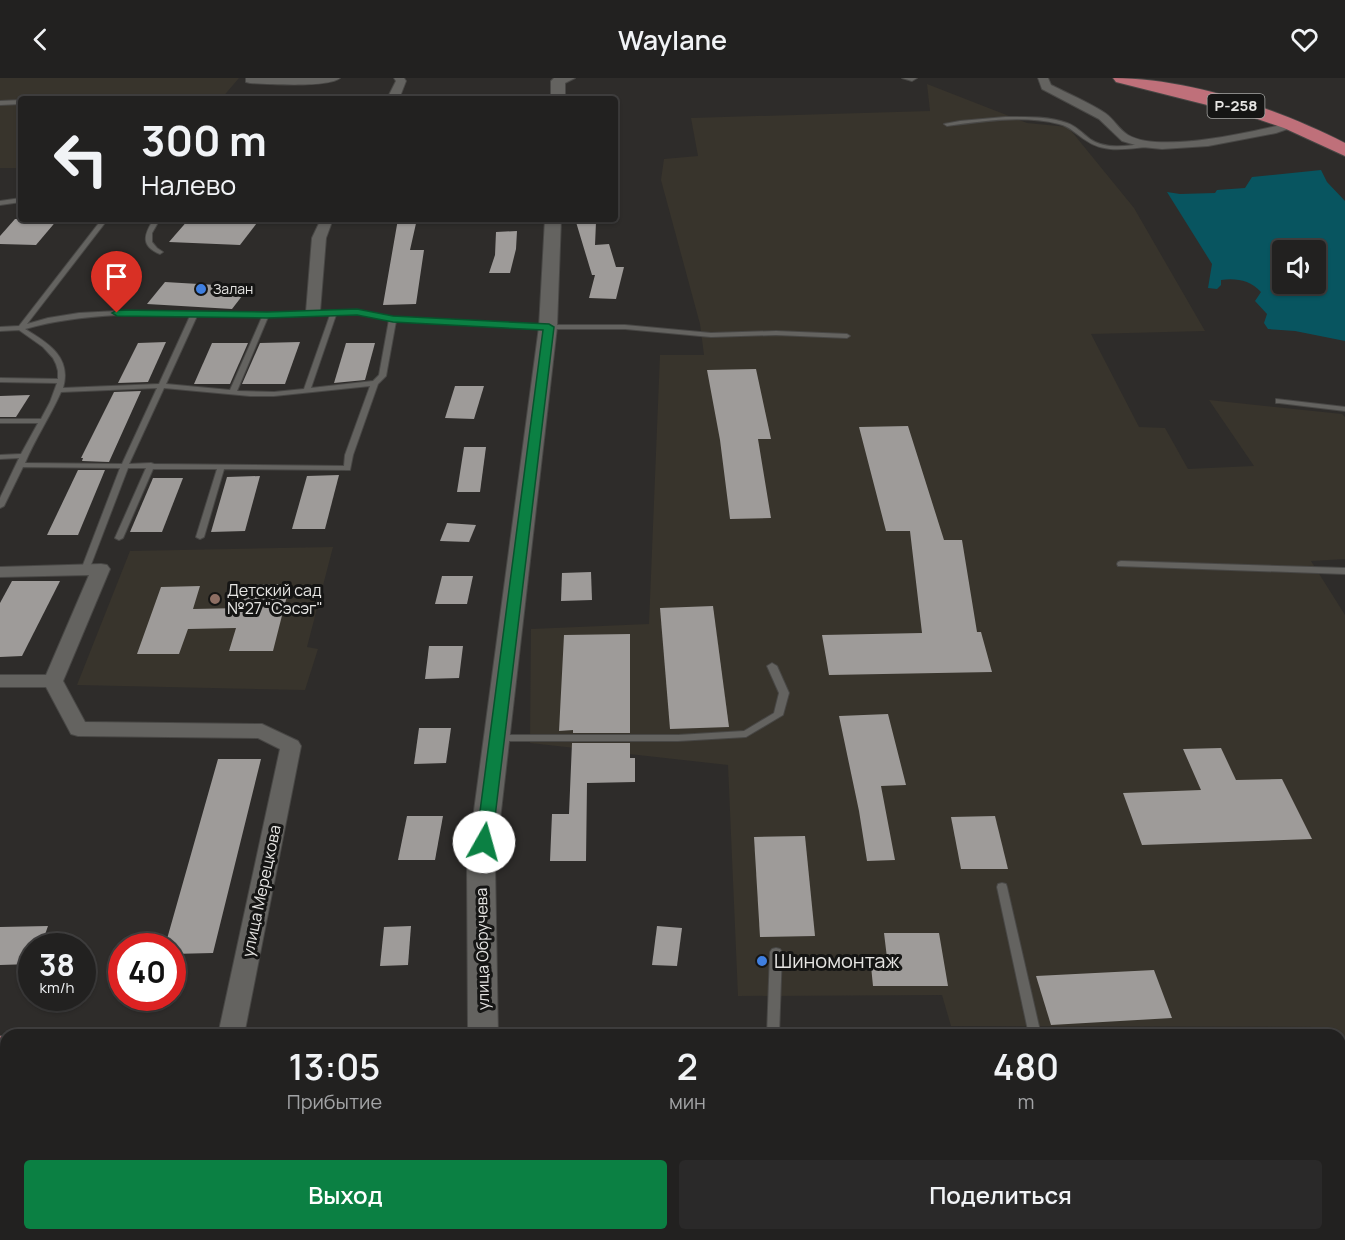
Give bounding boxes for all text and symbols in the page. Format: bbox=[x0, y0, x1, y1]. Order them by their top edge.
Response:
text: Waylane bbox=[618, 21, 727, 58]
icon: back bbox=[24, 23, 57, 56]
icon: heart bbox=[1288, 23, 1321, 56]
road number: Р-258 bbox=[1208, 94, 1264, 118]
text: 300 m bbox=[141, 111, 267, 169]
icon: left bbox=[42, 120, 120, 198]
text: Налево bbox=[141, 166, 236, 203]
map controls bbox=[1272, 240, 1326, 294]
button: sound bbox=[1272, 240, 1326, 294]
pin bbox=[91, 251, 142, 313]
icon: arrive bbox=[100, 260, 133, 293]
place label: Залан bbox=[213, 279, 253, 298]
marker: Залан bbox=[194, 282, 208, 296]
place label: Детский сад №27 "Сэсэг" bbox=[227, 579, 323, 619]
marker: Детский сад №27 "Сэсэг" bbox=[208, 592, 222, 606]
position arrow bbox=[452, 810, 516, 874]
street label: улица Мерецкова bbox=[236, 823, 286, 959]
street label: улица Обручева bbox=[470, 888, 494, 1010]
speed limit sign: 40 bbox=[108, 933, 186, 1011]
text: 38 bbox=[39, 944, 75, 985]
place label: Шиномонтаж bbox=[774, 947, 899, 974]
marker: Шиномонтаж bbox=[755, 954, 769, 968]
text: km/h bbox=[40, 977, 74, 998]
text: 13:05 bbox=[289, 1042, 380, 1091]
text: 2 bbox=[677, 1042, 698, 1091]
text: 480 bbox=[993, 1042, 1059, 1091]
text: Прибытие bbox=[287, 1088, 382, 1115]
text: мин bbox=[669, 1088, 706, 1115]
text: m bbox=[1017, 1088, 1034, 1115]
button: Выход bbox=[24, 1160, 667, 1229]
button: Поделиться bbox=[679, 1160, 1322, 1229]

